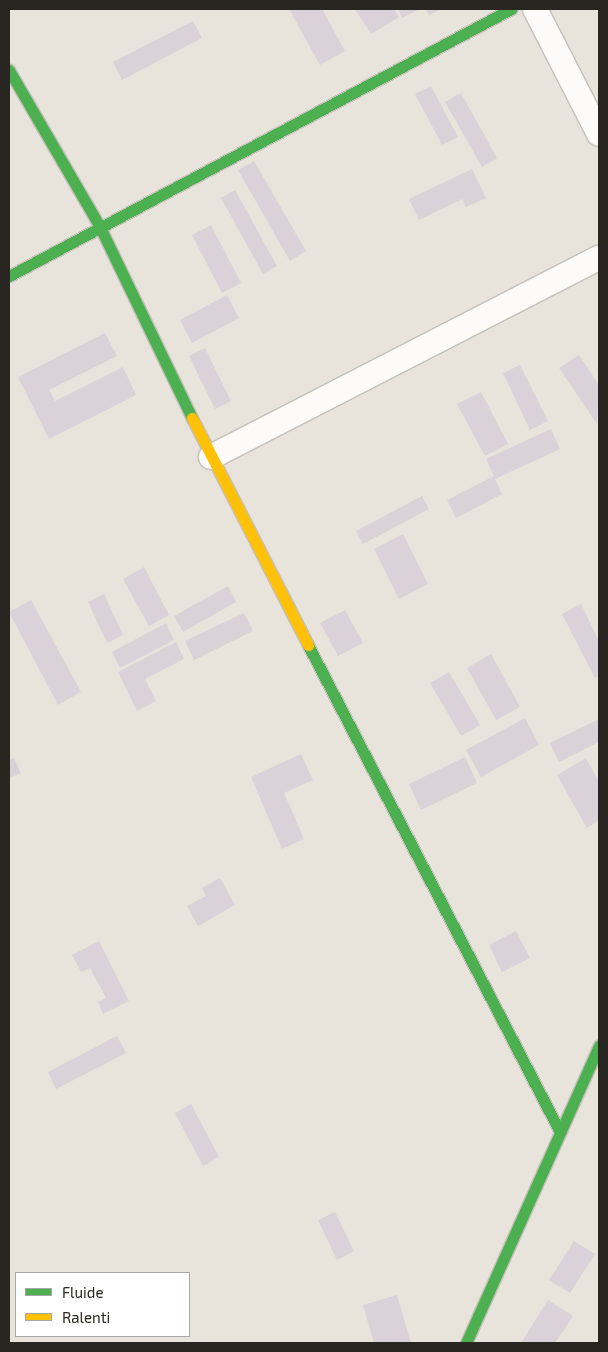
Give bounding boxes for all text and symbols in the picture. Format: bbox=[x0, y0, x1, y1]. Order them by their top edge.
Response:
legend bbox=[15, 1272, 190, 1337]
text: Fluide bbox=[62, 1283, 103, 1301]
text: Ralenti bbox=[62, 1308, 110, 1326]

